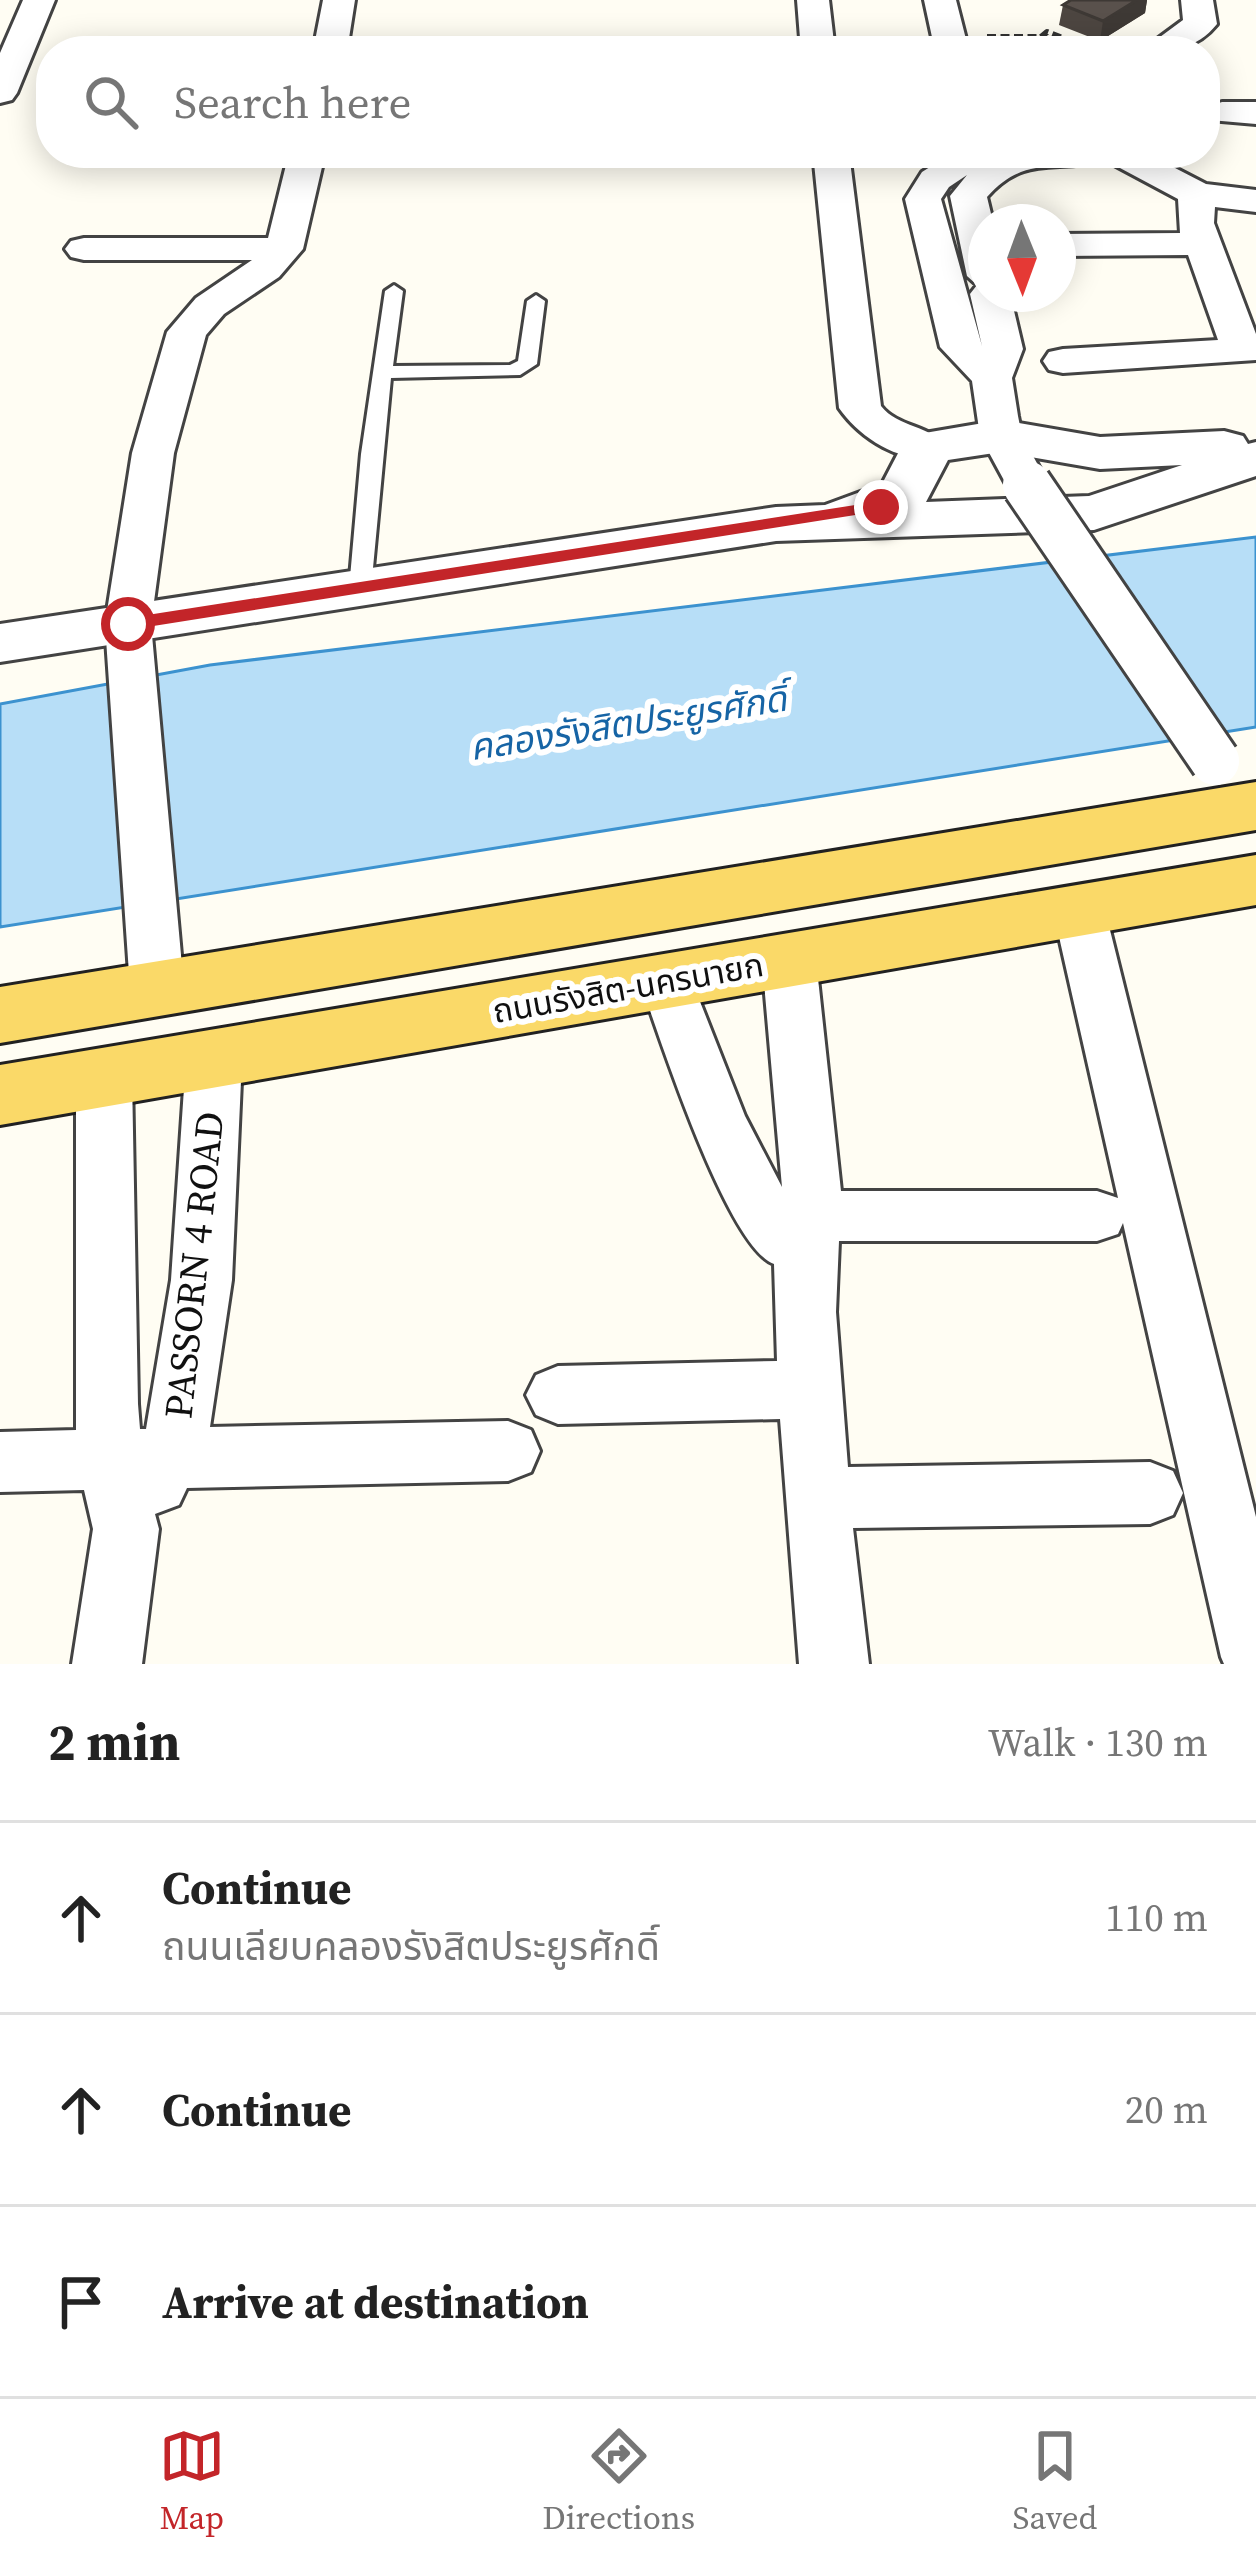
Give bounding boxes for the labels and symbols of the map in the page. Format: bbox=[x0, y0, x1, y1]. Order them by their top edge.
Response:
north arrow bbox=[968, 204, 1076, 312]
route end bbox=[854, 480, 908, 534]
route start bbox=[101, 597, 155, 651]
water label: คลองรังสิตประยูรศักดิ์ bbox=[466, 672, 799, 772]
street label: ถนนรังสิต-นครนายก bbox=[489, 942, 767, 1034]
street label: PASSORN 4 ROAD bbox=[152, 1109, 236, 1421]

